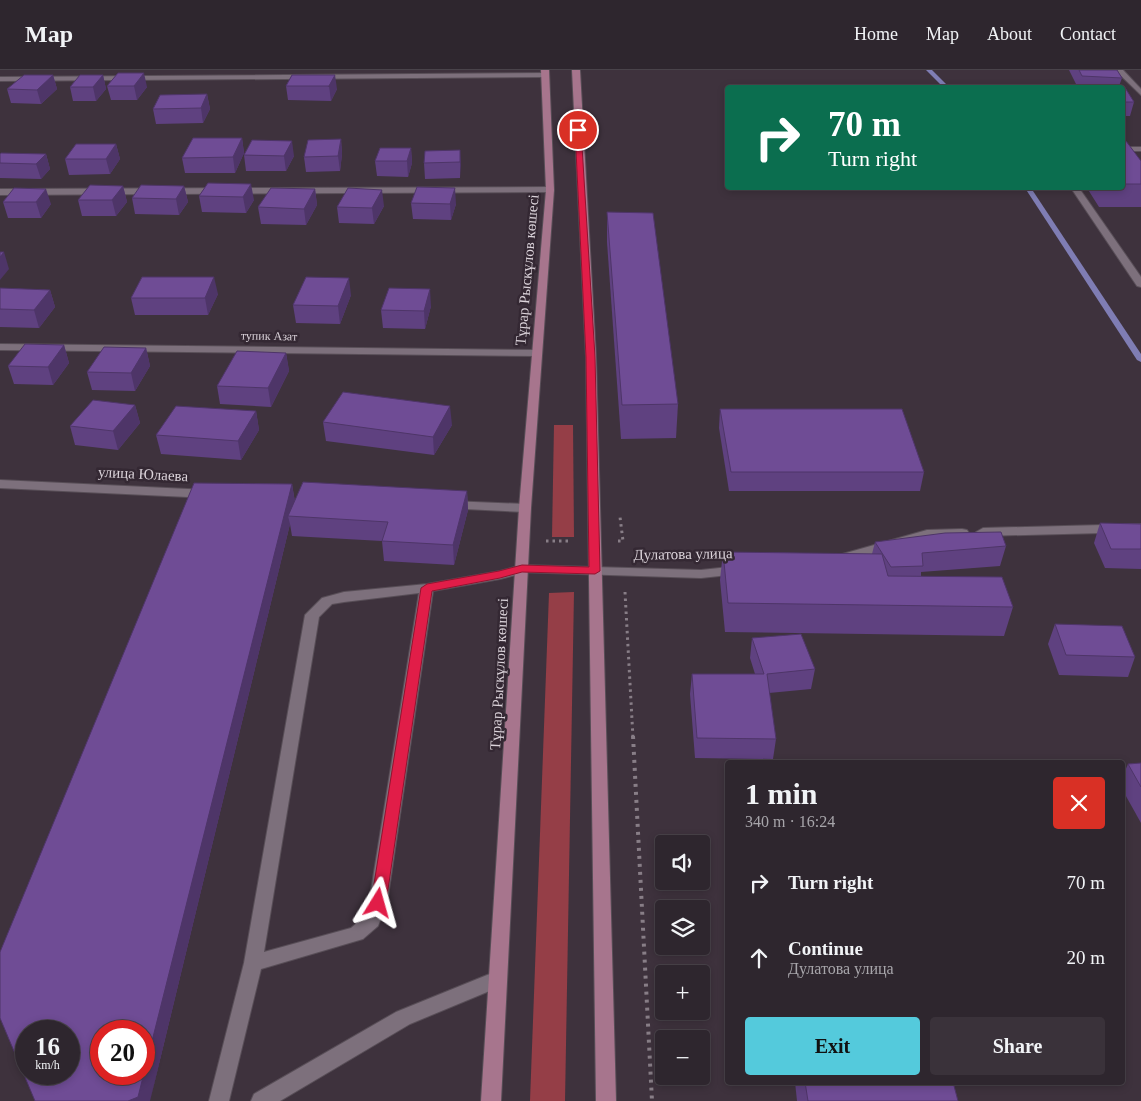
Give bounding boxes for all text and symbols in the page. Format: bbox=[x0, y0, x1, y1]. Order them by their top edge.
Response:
text: Map bbox=[25, 21, 73, 47]
text: Home bbox=[854, 24, 898, 44]
text: Map bbox=[926, 24, 959, 44]
text: About bbox=[987, 24, 1032, 44]
text: Contact bbox=[1060, 24, 1116, 44]
icon: right bbox=[745, 105, 810, 170]
text: 70 m bbox=[828, 105, 901, 144]
pin bbox=[557, 109, 599, 151]
icon: arrive bbox=[564, 116, 592, 144]
text: Turn right bbox=[828, 146, 917, 171]
street label: Тұрар Рыскұлов көшесі bbox=[512, 194, 542, 346]
street label: тупик Азат bbox=[241, 329, 298, 344]
street label: улица Юлаева bbox=[97, 464, 189, 484]
street label: Дулатова улица bbox=[633, 545, 733, 563]
street label: Тұрар Рыскұлов көшесі bbox=[487, 598, 511, 750]
text: 1 min bbox=[745, 777, 818, 810]
button: close bbox=[1053, 777, 1105, 829]
text: 340 m · 16:24 bbox=[745, 813, 835, 830]
map controls bbox=[655, 835, 710, 1085]
button: sound bbox=[655, 835, 710, 890]
icon: right bbox=[745, 869, 773, 897]
text: Turn right bbox=[788, 872, 873, 893]
text: 70 m bbox=[1066, 872, 1105, 893]
position arrow bbox=[351, 876, 403, 928]
button: layers bbox=[655, 900, 710, 955]
text: Continue bbox=[788, 938, 863, 959]
icon: ahead bbox=[745, 944, 773, 972]
text: 20 m bbox=[1066, 947, 1105, 968]
text: Дулатова улица bbox=[788, 960, 894, 977]
button: + bbox=[655, 965, 710, 1020]
button: Exit bbox=[745, 1017, 920, 1075]
button: Share bbox=[930, 1017, 1105, 1075]
speed limit sign: 20 bbox=[90, 1020, 155, 1085]
button: − bbox=[655, 1030, 710, 1085]
text: 16 bbox=[35, 1033, 60, 1060]
text: km/h bbox=[35, 1058, 60, 1072]

